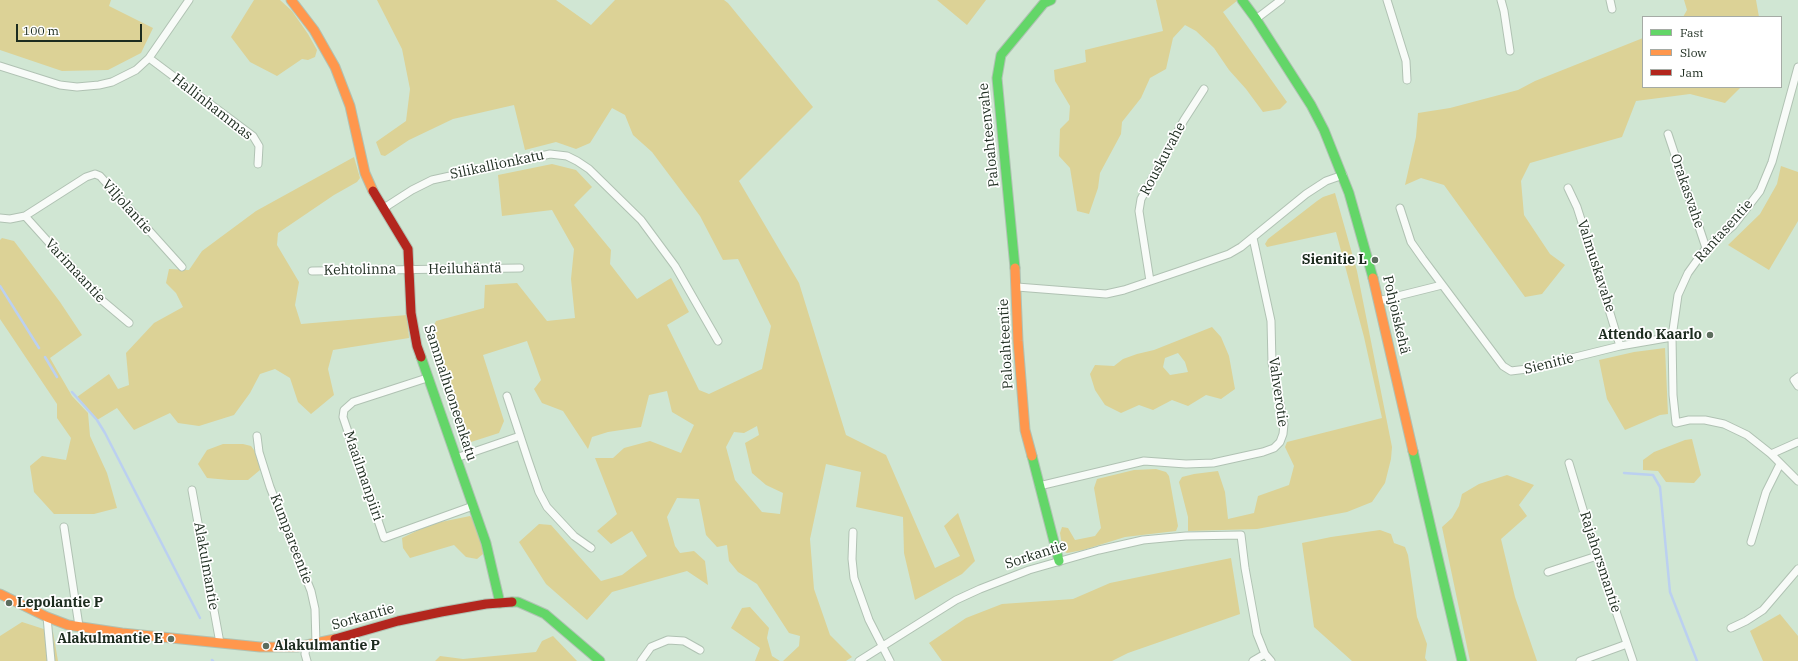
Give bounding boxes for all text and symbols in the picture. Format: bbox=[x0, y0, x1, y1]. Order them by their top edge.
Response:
scale bar bbox=[18, 16, 144, 42]
legend bbox=[1642, 16, 1782, 88]
text: 100 m bbox=[23, 23, 59, 38]
text: Fast bbox=[1680, 25, 1704, 40]
text: Slow bbox=[1680, 45, 1707, 60]
text: Jam bbox=[1680, 65, 1703, 80]
street label: Hallinhammas bbox=[168, 70, 256, 144]
street label: Paloahteenvahe bbox=[975, 82, 1003, 188]
street label: Rouskuvahe bbox=[1137, 120, 1189, 198]
street label: Silikallionkatu bbox=[448, 147, 546, 183]
street label: Orakasvahe bbox=[1666, 152, 1708, 230]
street label: Viljolantie bbox=[98, 176, 156, 238]
street label: Rantasentie bbox=[1691, 196, 1757, 266]
street label: Valmuskavahe bbox=[1573, 218, 1619, 314]
street label: Varimaantie bbox=[41, 236, 109, 306]
place label: Sienitie L bbox=[1302, 252, 1367, 268]
marker: Sienitie L bbox=[1370, 255, 1380, 265]
street label: Heiluhäntä bbox=[428, 260, 502, 278]
street label: Kehtolinna bbox=[323, 261, 397, 279]
street label: Pohjoiskehä bbox=[1379, 274, 1413, 356]
street label: Paloahteentie bbox=[995, 298, 1017, 390]
street label: Sammalhuoneenkatu bbox=[420, 323, 480, 463]
place label: Attendo Kaarlo bbox=[1598, 327, 1702, 343]
marker: Attendo Kaarlo bbox=[1705, 330, 1715, 340]
street label: Sienitie bbox=[1523, 350, 1575, 378]
street label: Vahverotie bbox=[1265, 356, 1291, 428]
street label: Maailmanpiiri bbox=[340, 429, 386, 523]
street label: Kumpareentie bbox=[266, 492, 316, 586]
street label: Rajahorsmantie bbox=[1576, 509, 1624, 615]
street label: Alakulmantie bbox=[190, 521, 222, 611]
street label: Sorkantie bbox=[1003, 537, 1069, 573]
place label: Lepolantie P bbox=[17, 595, 103, 611]
marker: Lepolantie P bbox=[4, 598, 14, 608]
street label: Sorkantie bbox=[330, 600, 396, 634]
place label: Alakulmantie E bbox=[57, 631, 163, 647]
marker: Alakulmantie E bbox=[166, 634, 176, 644]
place label: Alakulmantie P bbox=[274, 638, 380, 654]
marker: Alakulmantie P bbox=[261, 641, 271, 651]

